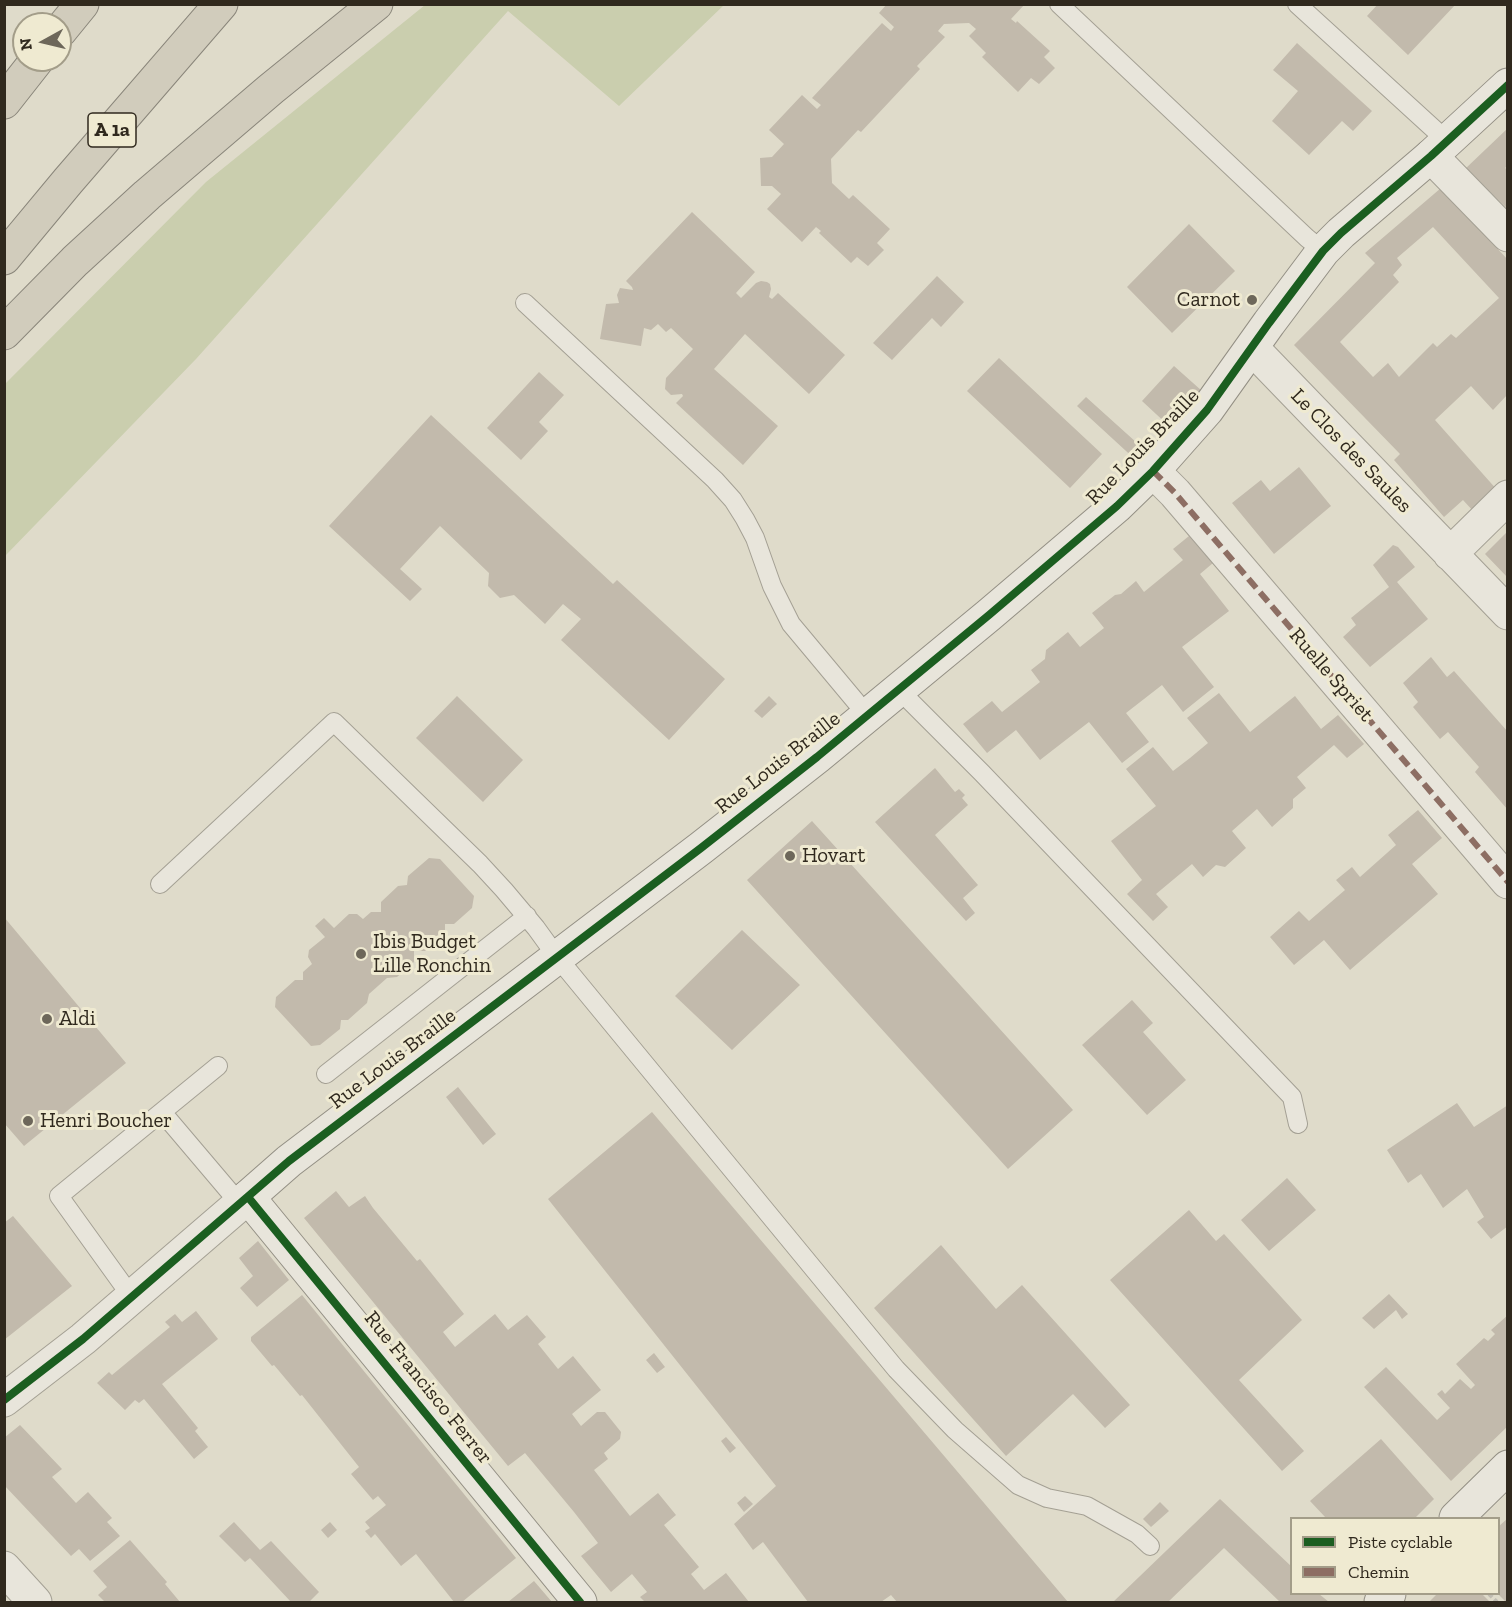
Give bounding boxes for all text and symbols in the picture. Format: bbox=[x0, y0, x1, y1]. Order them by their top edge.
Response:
north arrow bbox=[12, 12, 72, 72]
text: N bbox=[15, 37, 36, 52]
road number: A 1a bbox=[88, 113, 136, 147]
place label: Carnot bbox=[1177, 287, 1240, 313]
marker: Carnot bbox=[1245, 293, 1259, 307]
street label: Rue Louis Braille bbox=[1081, 384, 1205, 510]
street label: Le Clos des Saules bbox=[1285, 384, 1417, 518]
street label: Ruelle Spriet bbox=[1284, 623, 1378, 727]
street label: Rue Louis Braille bbox=[710, 706, 846, 820]
place label: Hovart bbox=[802, 843, 865, 869]
marker: Hovart bbox=[783, 849, 797, 863]
place label: Ibis Budget Lille Ronchin bbox=[373, 929, 491, 979]
marker: Ibis Budget Lille Ronchin bbox=[354, 947, 368, 961]
street label: Rue Louis Braille bbox=[325, 1003, 461, 1115]
place label: Aldi bbox=[59, 1006, 96, 1032]
marker: Aldi bbox=[40, 1012, 54, 1026]
place label: Henri Boucher bbox=[40, 1108, 172, 1134]
marker: Henri Boucher bbox=[21, 1114, 35, 1128]
street label: Rue Francisco Ferrer bbox=[359, 1306, 497, 1470]
legend bbox=[1290, 1517, 1500, 1595]
text: Piste cyclable bbox=[1348, 1531, 1452, 1553]
text: Chemin bbox=[1348, 1561, 1409, 1583]

